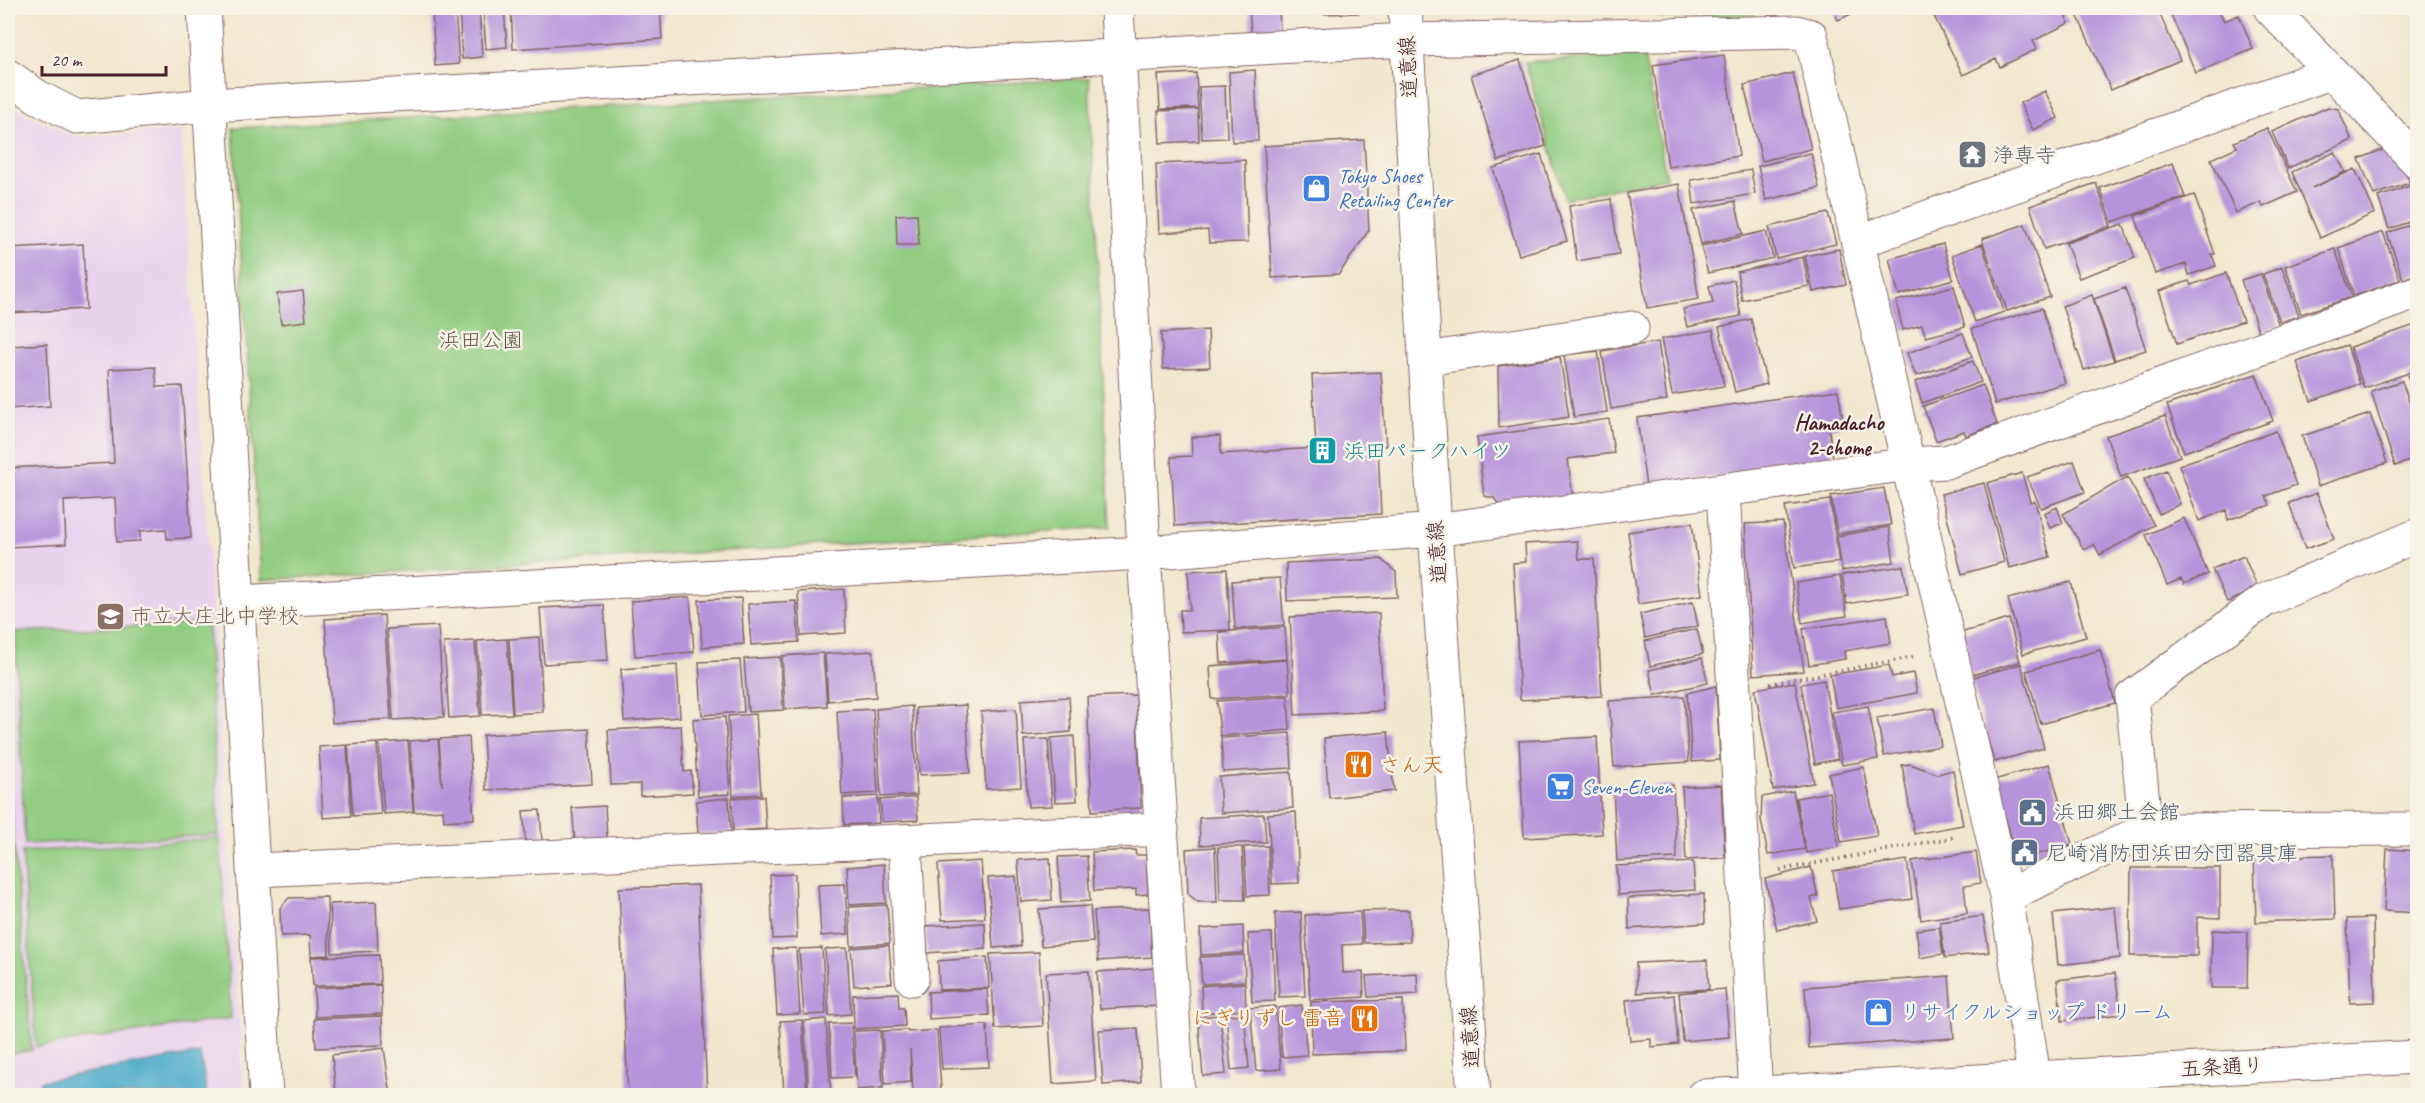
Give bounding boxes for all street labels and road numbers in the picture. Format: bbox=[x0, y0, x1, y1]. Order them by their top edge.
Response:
street label: 道意線 bbox=[1393, 35, 1423, 99]
street label: 道意線 bbox=[1422, 520, 1452, 584]
street label: 道意線 bbox=[1455, 1005, 1485, 1069]
street label: 五条通り bbox=[2179, 1052, 2265, 1082]

